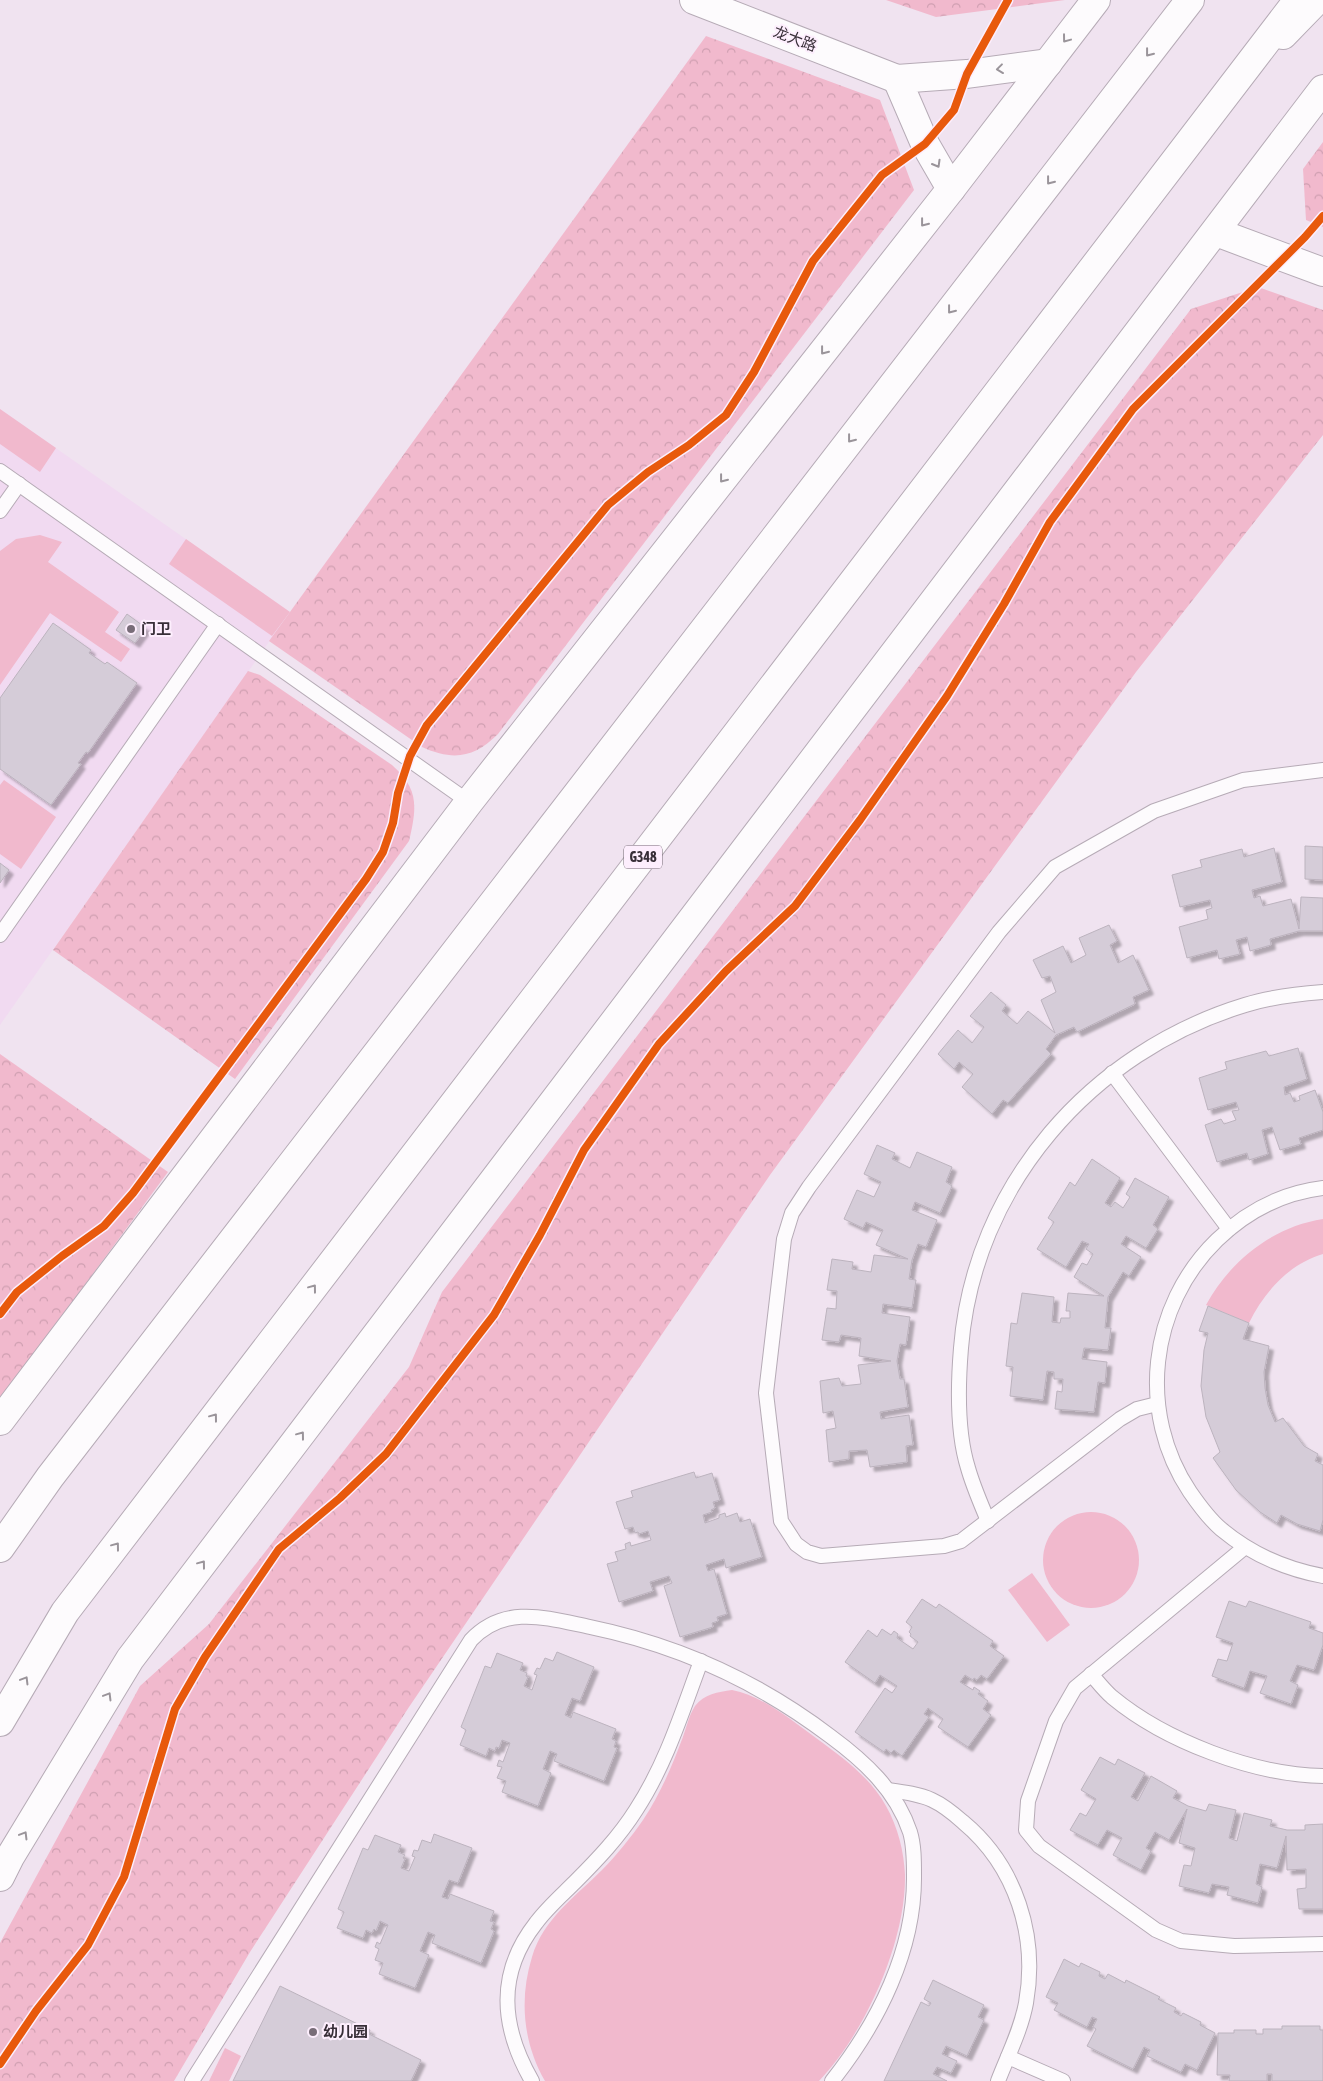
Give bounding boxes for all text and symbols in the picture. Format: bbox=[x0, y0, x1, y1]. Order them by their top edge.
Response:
street label: 龙大路 bbox=[771, 23, 819, 55]
one-way arrow bbox=[1064, 33, 1072, 42]
one-way arrow bbox=[1147, 47, 1155, 56]
one-way arrow bbox=[996, 63, 1004, 74]
one-way arrow bbox=[930, 158, 940, 167]
one-way arrow bbox=[1047, 175, 1056, 185]
one-way arrow bbox=[921, 217, 930, 227]
one-way arrow bbox=[948, 304, 956, 313]
one-way arrow bbox=[821, 345, 829, 354]
one-way arrow bbox=[848, 433, 857, 442]
one-way arrow bbox=[720, 473, 729, 482]
place label: 门卫 bbox=[141, 620, 171, 637]
marker: 门卫 bbox=[125, 623, 137, 635]
road number: G348 bbox=[624, 846, 662, 869]
one-way arrow bbox=[308, 1285, 316, 1294]
one-way arrow bbox=[209, 1414, 217, 1423]
one-way arrow bbox=[295, 1432, 303, 1441]
one-way arrow bbox=[110, 1543, 118, 1552]
one-way arrow bbox=[197, 1561, 205, 1570]
one-way arrow bbox=[18, 1677, 28, 1686]
one-way arrow bbox=[101, 1692, 111, 1701]
one-way arrow bbox=[17, 1831, 27, 1840]
place label: 幼儿园 bbox=[323, 2023, 368, 2040]
marker: 幼儿园 bbox=[307, 2026, 319, 2038]

